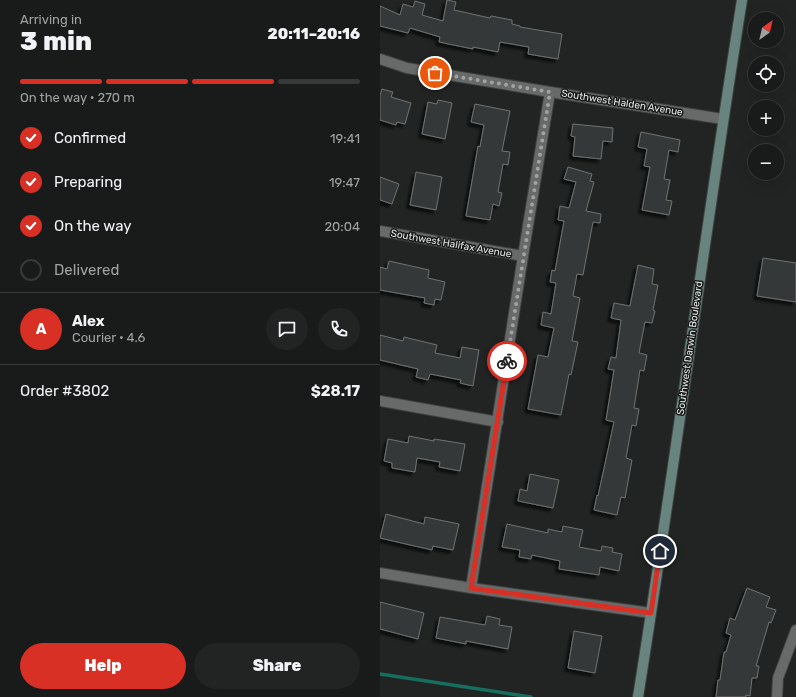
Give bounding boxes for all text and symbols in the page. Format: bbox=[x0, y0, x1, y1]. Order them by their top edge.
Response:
text: Arriving in bbox=[20, 12, 82, 27]
north arrow bbox=[748, 12, 784, 48]
map controls bbox=[748, 12, 784, 180]
text: 20:11–20:16 bbox=[268, 25, 360, 43]
text: 3 min bbox=[20, 26, 92, 57]
pin bbox=[418, 56, 452, 90]
button: locate bbox=[748, 56, 784, 92]
icon: bag bbox=[424, 62, 446, 84]
street label: Southwest Halden Avenue bbox=[560, 87, 684, 119]
text: On the way · 270 m bbox=[20, 90, 135, 105]
button: + bbox=[748, 100, 784, 136]
icon: check bbox=[20, 127, 42, 149]
text: Confirmed bbox=[54, 129, 126, 147]
text: 19:41 bbox=[330, 131, 360, 146]
button: − bbox=[748, 144, 784, 180]
icon: check bbox=[20, 171, 42, 193]
text: Preparing bbox=[54, 173, 122, 191]
text: 19:47 bbox=[329, 175, 360, 190]
icon: check bbox=[20, 215, 42, 237]
text: On the way bbox=[54, 217, 132, 235]
text: 20:04 bbox=[324, 219, 360, 234]
street label: Southwest Halifax Avenue bbox=[390, 227, 513, 261]
text: Delivered bbox=[54, 261, 119, 279]
street label: Southwest Darwin Boulevard bbox=[675, 280, 705, 416]
button: chat bbox=[266, 308, 308, 350]
button: phone bbox=[318, 308, 360, 350]
text: Alex bbox=[72, 312, 105, 330]
text: A bbox=[36, 320, 46, 338]
text: Courier · 4.6 bbox=[72, 330, 145, 345]
courier bbox=[487, 341, 527, 381]
icon: bike bbox=[496, 350, 518, 372]
text: Order #3802 bbox=[20, 382, 109, 400]
text: $28.17 bbox=[311, 382, 360, 400]
pin bbox=[643, 534, 677, 568]
icon: home bbox=[649, 540, 671, 562]
button: Help bbox=[20, 643, 186, 689]
button: Share bbox=[194, 643, 360, 689]

